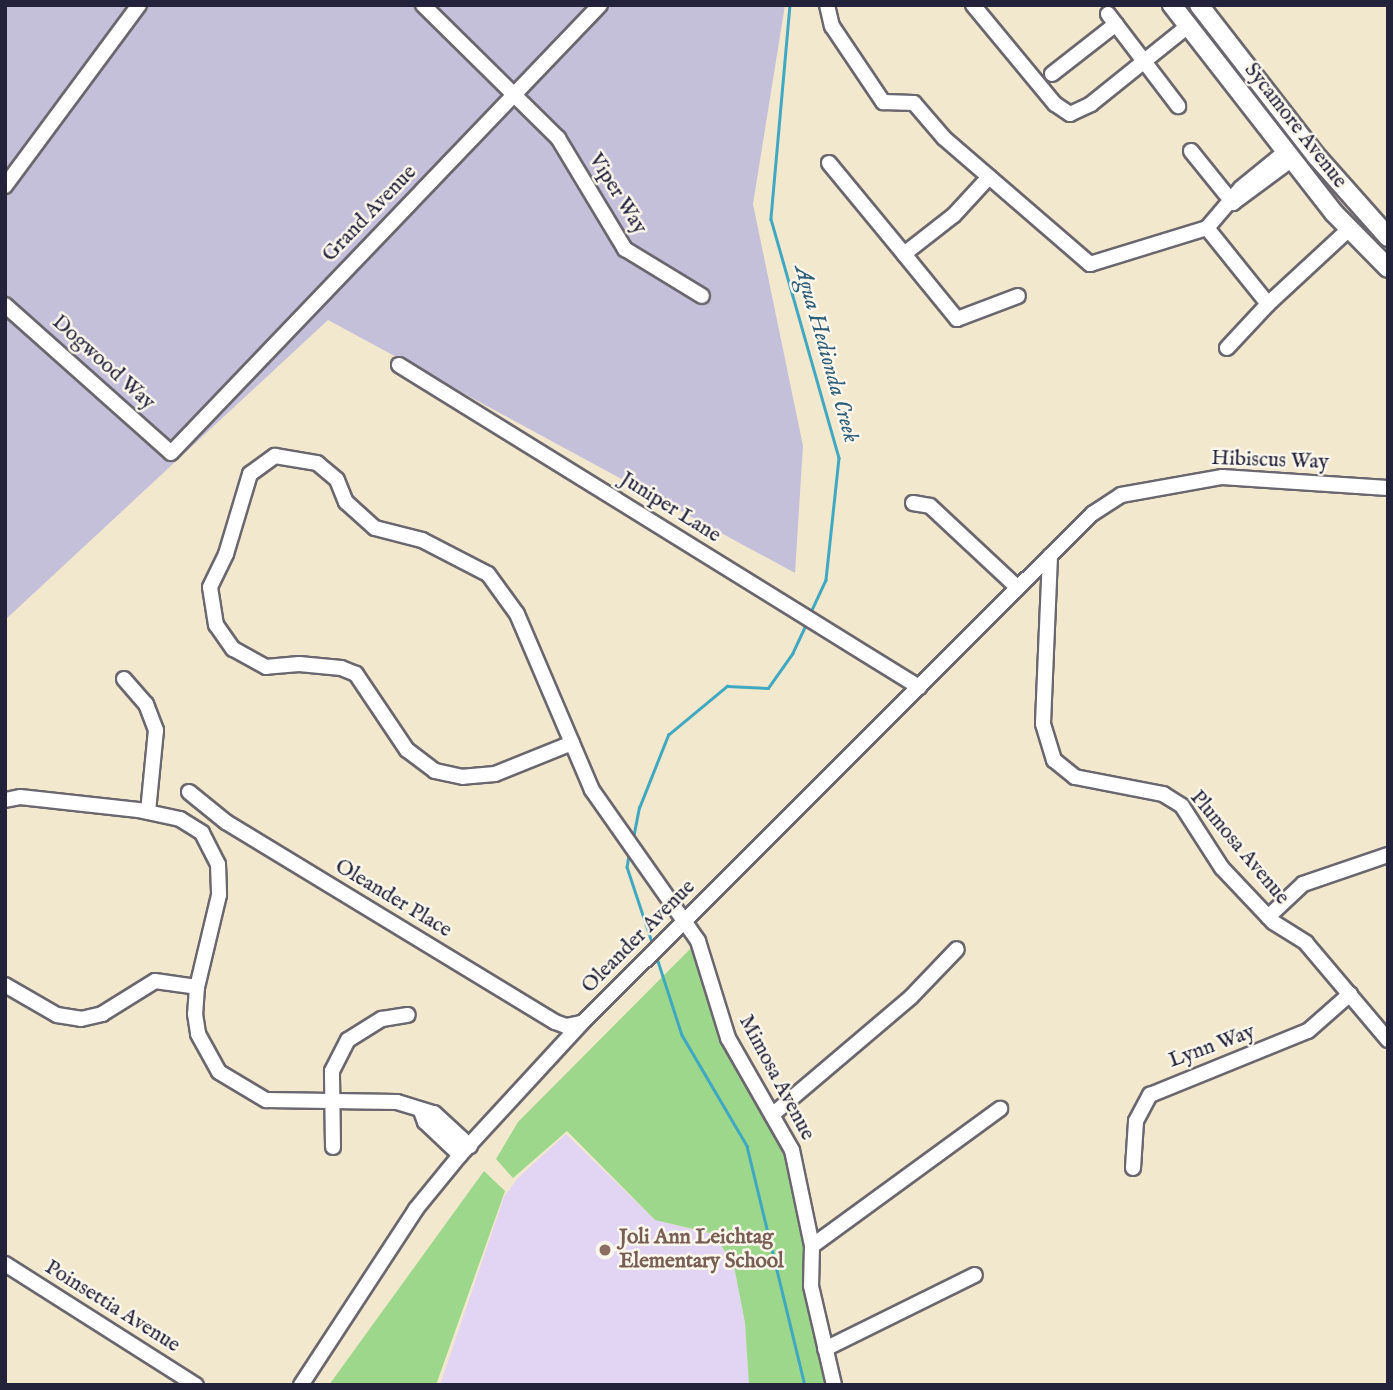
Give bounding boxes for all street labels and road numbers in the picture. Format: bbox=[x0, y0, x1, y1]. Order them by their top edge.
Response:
street label: Sycamore Avenue bbox=[1238, 58, 1352, 194]
street label: Viper Way bbox=[582, 149, 652, 239]
street label: Grand Avenue bbox=[318, 160, 422, 268]
street label: Dogwood Way bbox=[46, 310, 160, 416]
street label: Hibiscus Way bbox=[1211, 446, 1329, 476]
street label: Juniper Lane bbox=[615, 467, 725, 549]
street label: Plumosa Avenue bbox=[1184, 786, 1294, 910]
street label: Oleander Place bbox=[330, 854, 456, 944]
street label: Oleander Avenue bbox=[577, 875, 701, 999]
street label: Mimosa Avenue bbox=[732, 1011, 820, 1145]
street label: Lynn Way bbox=[1166, 1020, 1258, 1074]
street label: Poinsettia Avenue bbox=[40, 1255, 184, 1359]

